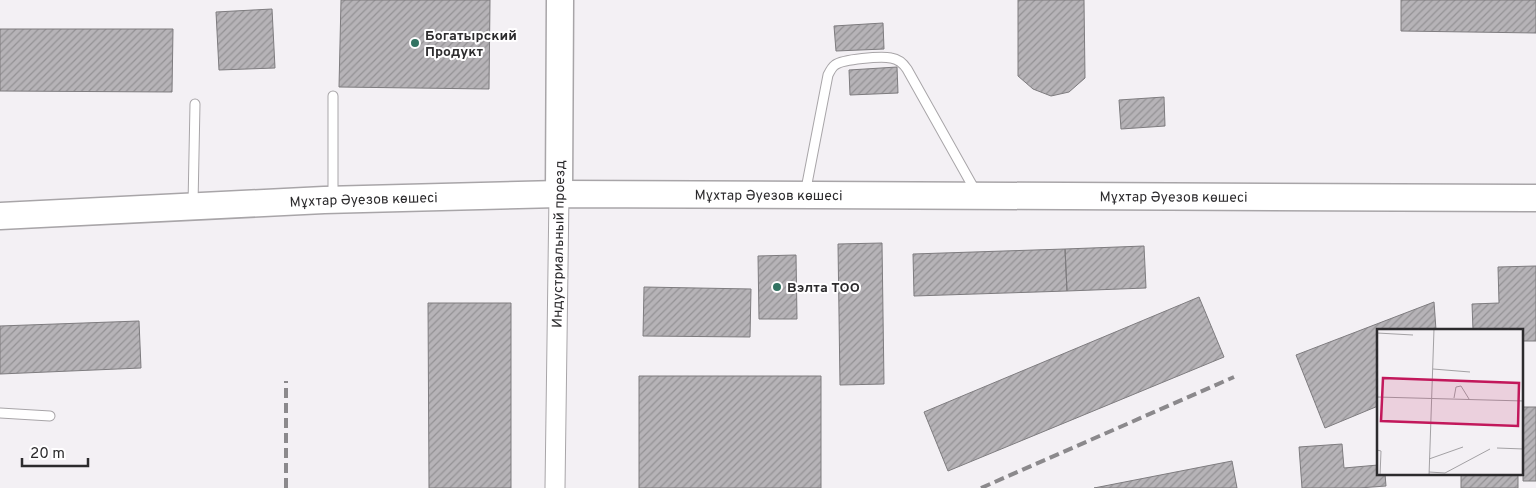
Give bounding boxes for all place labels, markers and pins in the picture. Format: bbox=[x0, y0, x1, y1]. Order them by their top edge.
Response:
place label: Богатырский Продукт bbox=[425, 28, 517, 61]
marker: Богатырский Продукт bbox=[409, 37, 421, 49]
place label: Вэлта ТОО bbox=[787, 280, 860, 297]
marker: Вэлта ТОО bbox=[771, 281, 783, 293]

